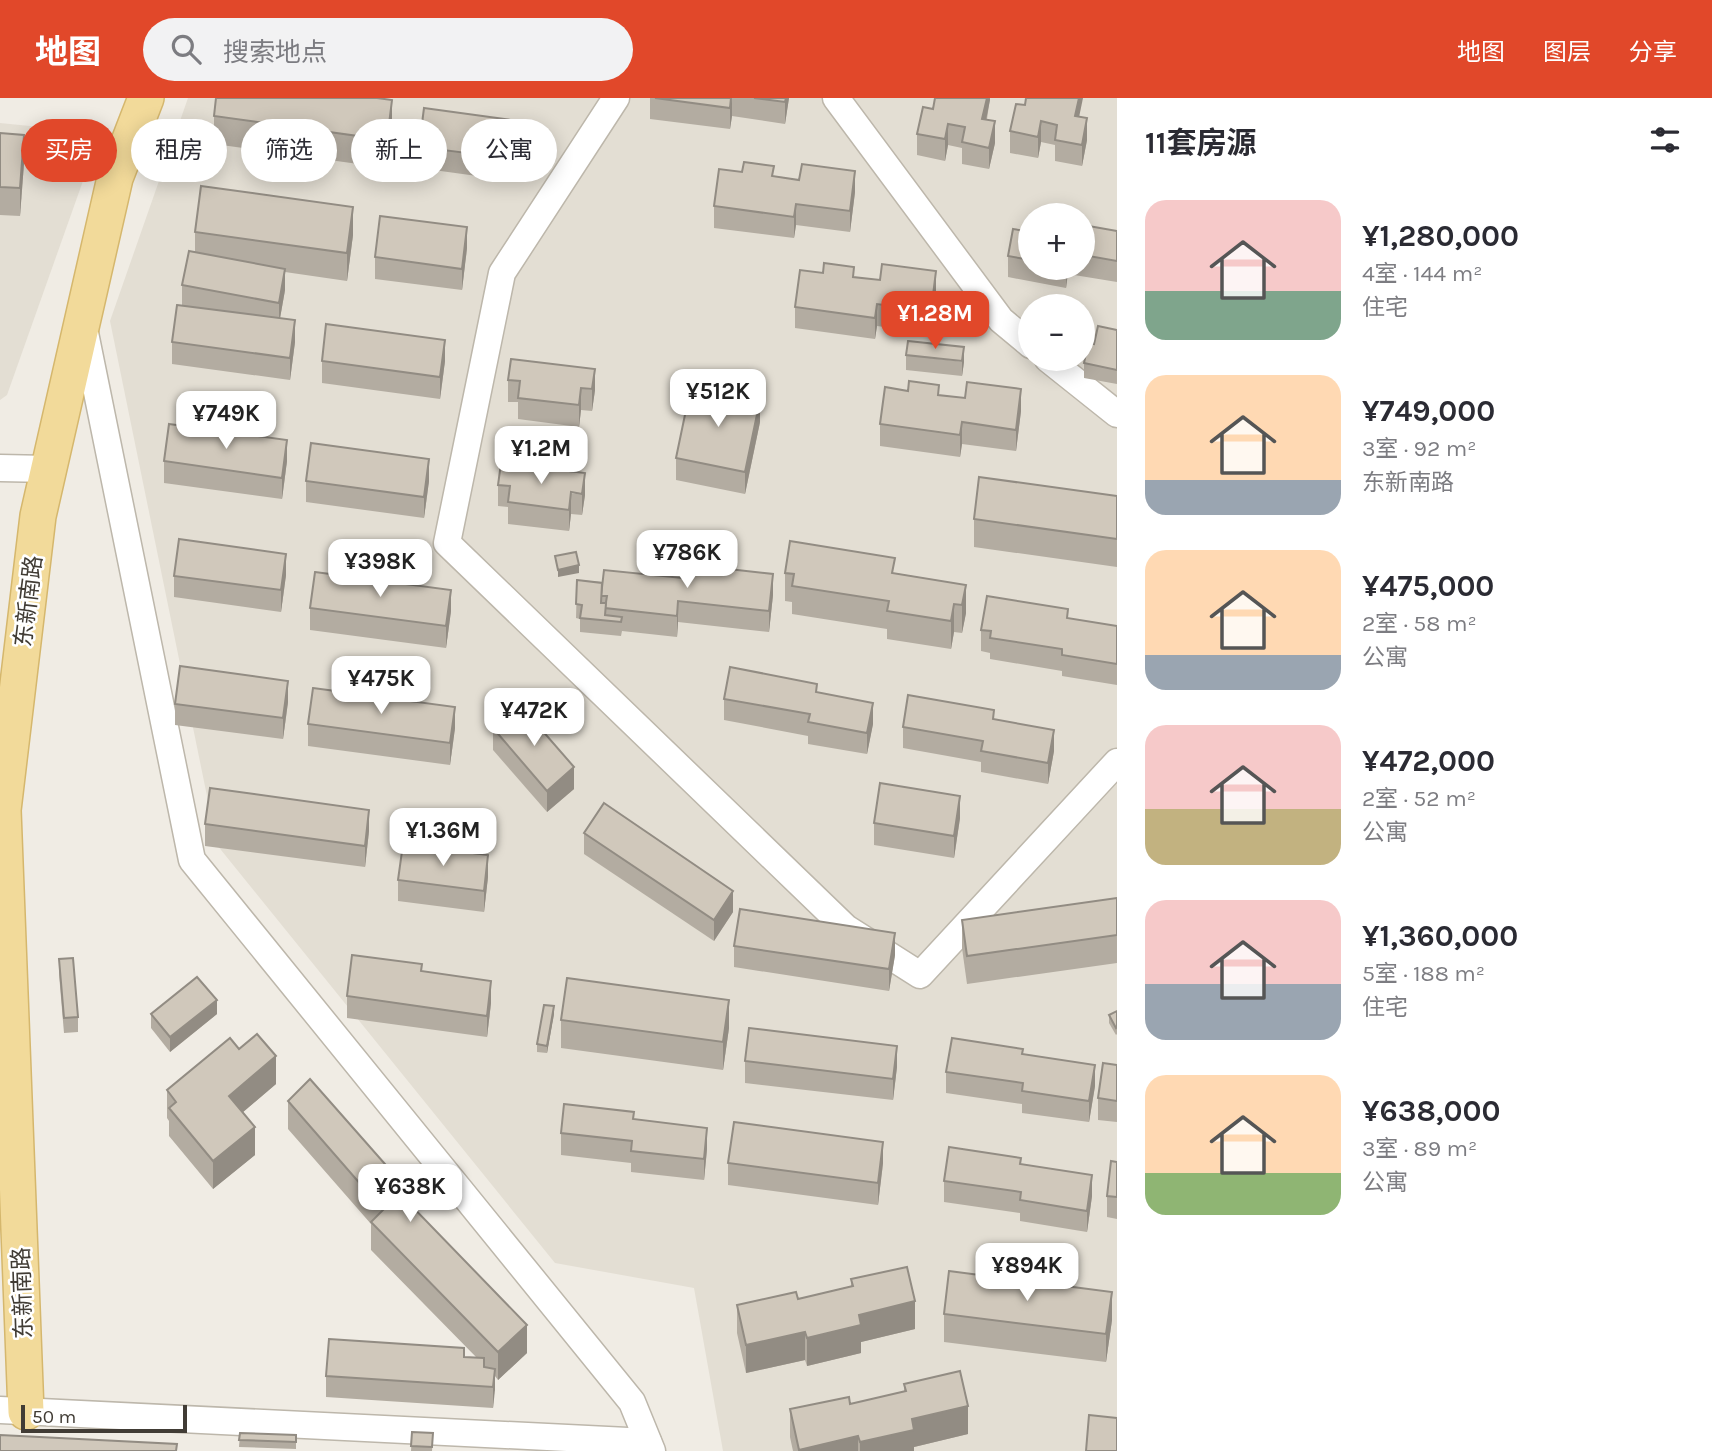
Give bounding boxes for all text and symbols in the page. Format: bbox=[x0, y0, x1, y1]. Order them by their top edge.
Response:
search box bbox=[143, 18, 633, 81]
icon: search bbox=[167, 30, 205, 68]
text: 地图 bbox=[35, 33, 101, 71]
text: 搜索地点 bbox=[223, 37, 327, 68]
text: 地图 bbox=[1457, 38, 1505, 66]
text: 图层 bbox=[1543, 38, 1591, 66]
text: 分享 bbox=[1629, 38, 1677, 66]
chip: 买房 bbox=[21, 119, 117, 182]
chip: 租房 bbox=[131, 119, 227, 182]
chip: 筛选 bbox=[241, 119, 337, 182]
chip: 新上 bbox=[351, 119, 447, 182]
chip: 公寓 bbox=[461, 119, 557, 182]
icon: filters bbox=[1646, 121, 1684, 159]
text: 11套房源 bbox=[1145, 125, 1256, 161]
map controls bbox=[1018, 203, 1095, 371]
button: + bbox=[1018, 203, 1095, 280]
text: ¥1,280,000 bbox=[1362, 218, 1519, 254]
icon: home bbox=[1201, 228, 1285, 312]
text: 4室 · 144 m² bbox=[1362, 260, 1482, 287]
pin: ¥1.28M bbox=[878, 292, 992, 351]
button: − bbox=[1018, 294, 1095, 371]
text: 住宅 bbox=[1362, 294, 1408, 321]
text: ¥1.28M bbox=[897, 300, 973, 327]
pin: ¥512K bbox=[669, 370, 767, 429]
text: ¥512K bbox=[686, 378, 750, 405]
pin: ¥749K bbox=[177, 392, 275, 451]
text: ¥749,000 bbox=[1362, 393, 1495, 429]
text: ¥749K bbox=[192, 400, 260, 427]
icon: home bbox=[1201, 403, 1285, 487]
pin: ¥1.2M bbox=[492, 426, 590, 486]
text: ¥1.2M bbox=[511, 435, 571, 462]
text: 3室 · 92 m² bbox=[1362, 435, 1476, 462]
text: 东新南路 bbox=[1362, 469, 1454, 496]
pin: ¥786K bbox=[638, 531, 736, 590]
text: ¥786K bbox=[653, 539, 721, 566]
pin: ¥398K bbox=[331, 540, 429, 599]
text: ¥398K bbox=[344, 548, 416, 575]
street label: 东新南路 bbox=[9, 554, 48, 648]
text: ¥475,000 bbox=[1362, 568, 1494, 604]
icon: home bbox=[1201, 578, 1285, 662]
text: 2室 · 58 m² bbox=[1362, 610, 1477, 637]
text: 公寓 bbox=[1362, 644, 1408, 671]
pin: ¥475K bbox=[332, 656, 430, 716]
text: ¥475K bbox=[347, 665, 415, 692]
pin: ¥472K bbox=[485, 688, 583, 748]
text: ¥472K bbox=[500, 697, 568, 724]
text: ¥472,000 bbox=[1362, 743, 1495, 779]
icon: home bbox=[1201, 753, 1285, 837]
text: 2室 · 52 m² bbox=[1362, 785, 1476, 812]
pin: ¥1.36M bbox=[386, 808, 500, 868]
text: ¥1.36M bbox=[405, 817, 481, 844]
text: 公寓 bbox=[1362, 819, 1408, 846]
text: ¥1,360,000 bbox=[1362, 918, 1518, 954]
icon: home bbox=[1201, 928, 1285, 1012]
text: 5室 · 188 m² bbox=[1362, 960, 1485, 987]
text: 住宅 bbox=[1362, 994, 1408, 1021]
text: ¥638,000 bbox=[1362, 1093, 1500, 1129]
icon: home bbox=[1201, 1103, 1285, 1187]
text: 3室 · 89 m² bbox=[1362, 1135, 1477, 1162]
pin: ¥638K bbox=[361, 1164, 459, 1224]
text: 公寓 bbox=[1362, 1169, 1408, 1196]
text: ¥638K bbox=[374, 1173, 446, 1200]
pin: ¥894K bbox=[978, 1244, 1076, 1303]
street label: 东新南路 bbox=[7, 1247, 38, 1339]
text: ¥894K bbox=[991, 1252, 1063, 1279]
scale bar bbox=[21, 1402, 187, 1434]
text: 50 m bbox=[32, 1406, 76, 1428]

